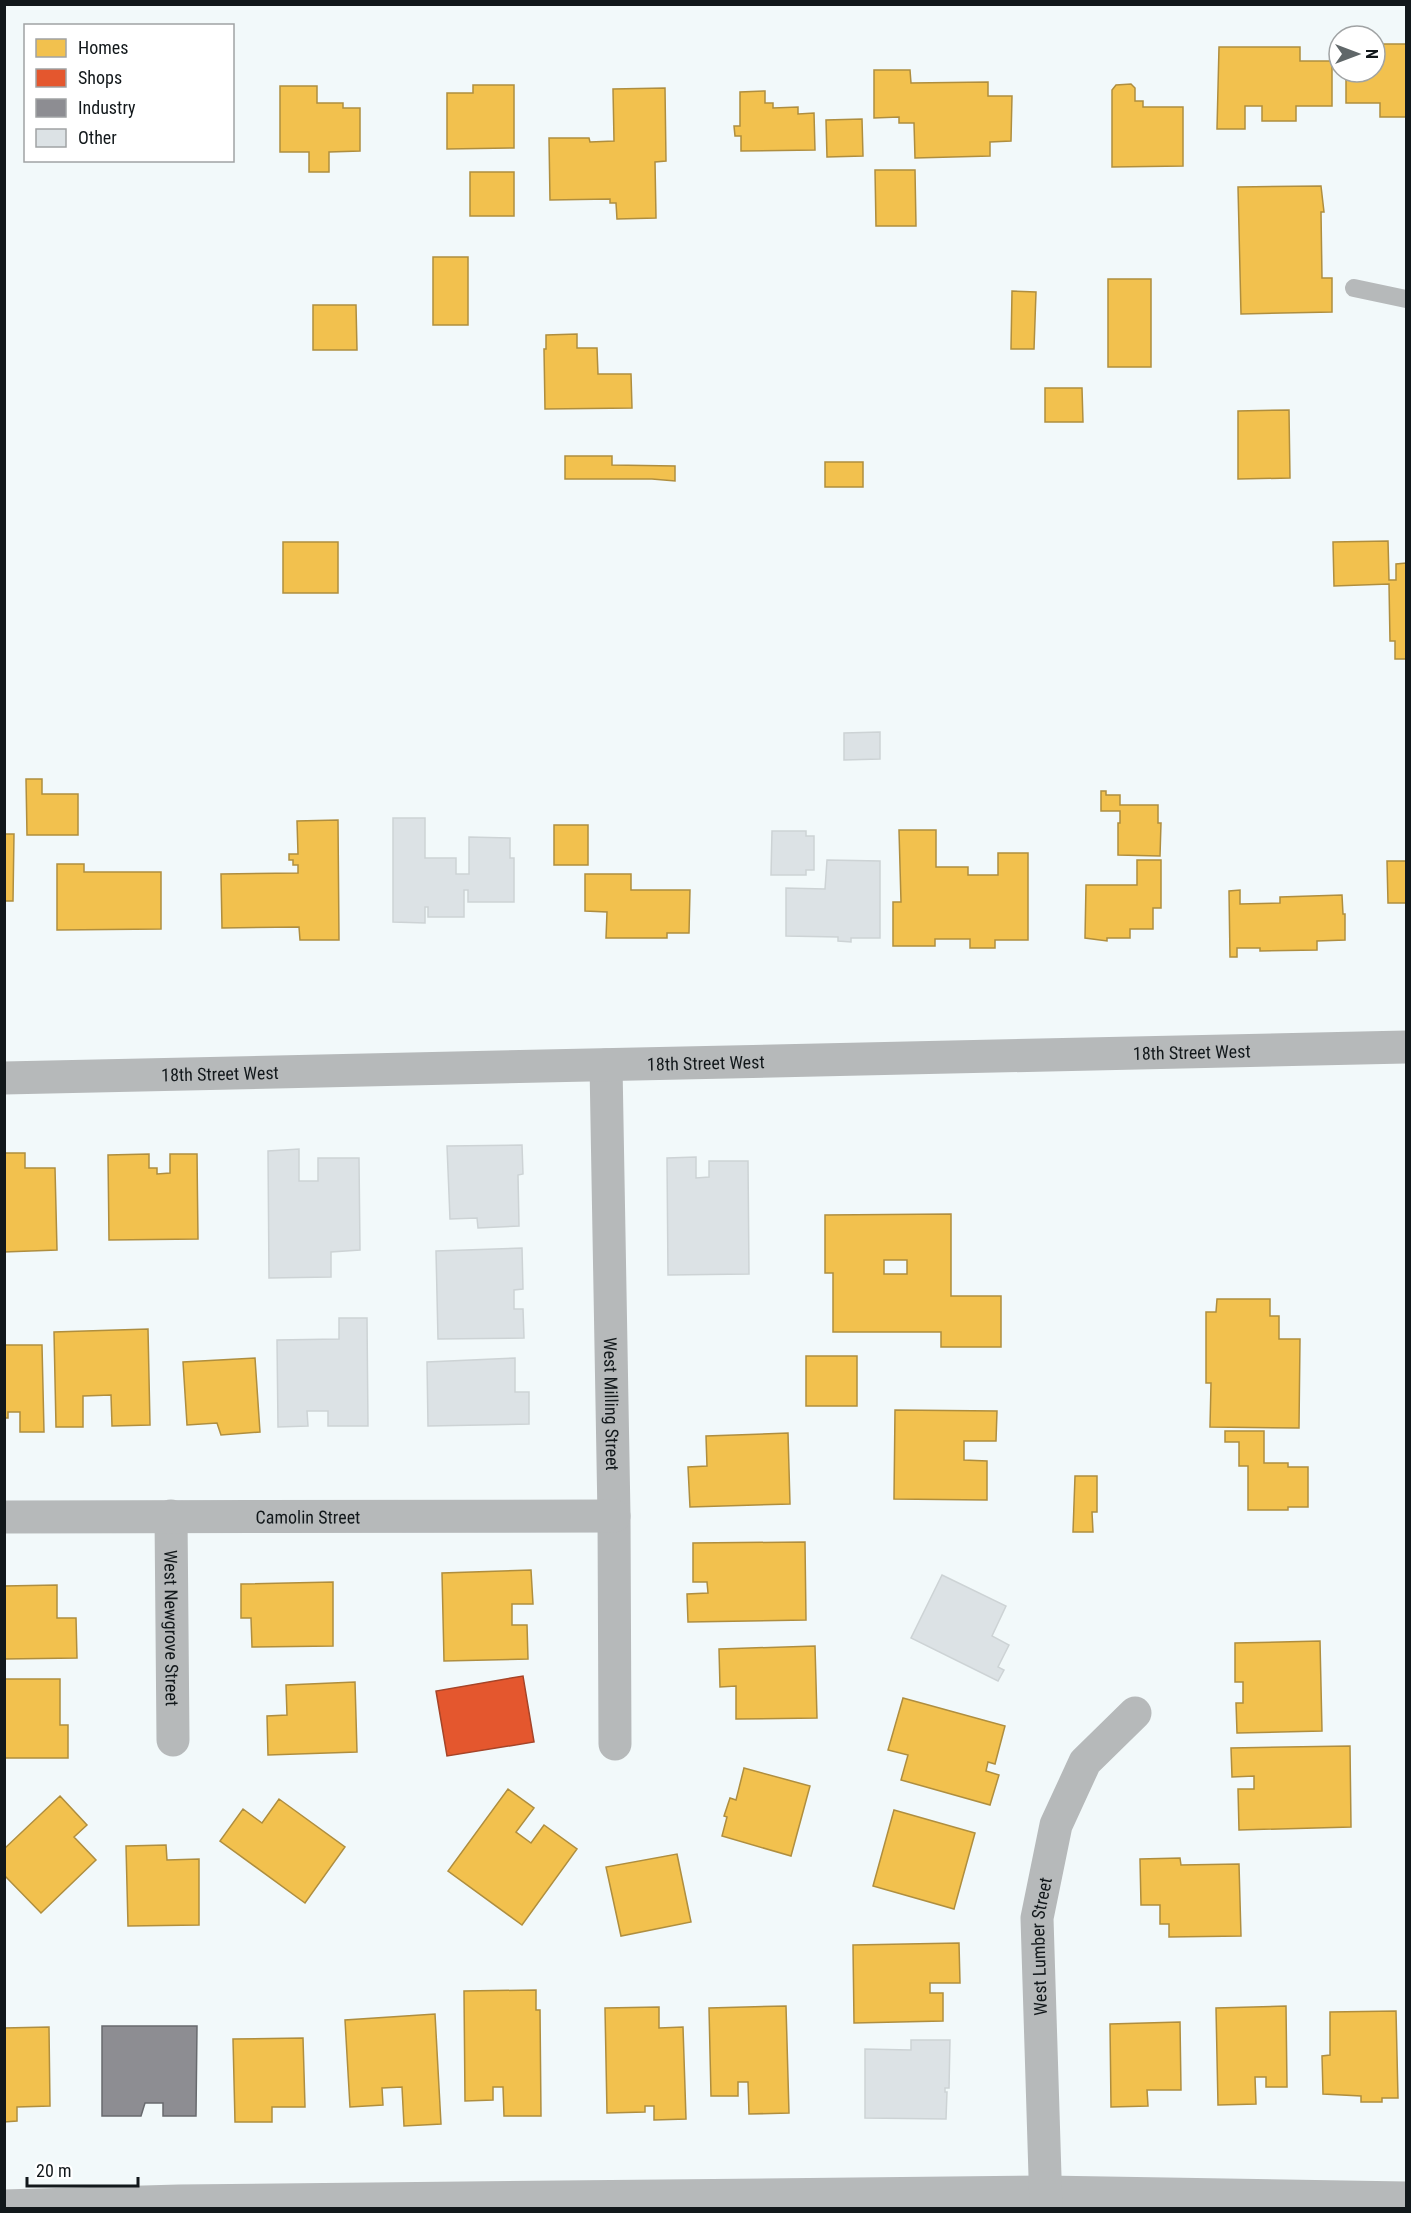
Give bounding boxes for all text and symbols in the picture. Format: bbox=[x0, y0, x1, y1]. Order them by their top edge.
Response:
legend bbox=[24, 24, 234, 162]
north arrow bbox=[1327, 24, 1387, 84]
text: Homes bbox=[78, 37, 128, 58]
text: N bbox=[1362, 49, 1381, 59]
text: Shops bbox=[78, 67, 122, 88]
text: Industry bbox=[78, 97, 136, 118]
text: Other bbox=[78, 127, 117, 148]
street label: 18th Street West bbox=[1133, 1040, 1251, 1064]
street label: 18th Street West bbox=[647, 1051, 765, 1074]
street label: 18th Street West bbox=[161, 1061, 279, 1085]
street label: West Milling Street bbox=[600, 1337, 624, 1471]
street label: Camolin Street bbox=[256, 1506, 360, 1527]
street label: West Newgrove Street bbox=[161, 1550, 183, 1706]
street label: West Lumber Street bbox=[1027, 1875, 1056, 2016]
scale bar bbox=[27, 2150, 138, 2188]
text: 20 m bbox=[36, 2160, 71, 2181]

